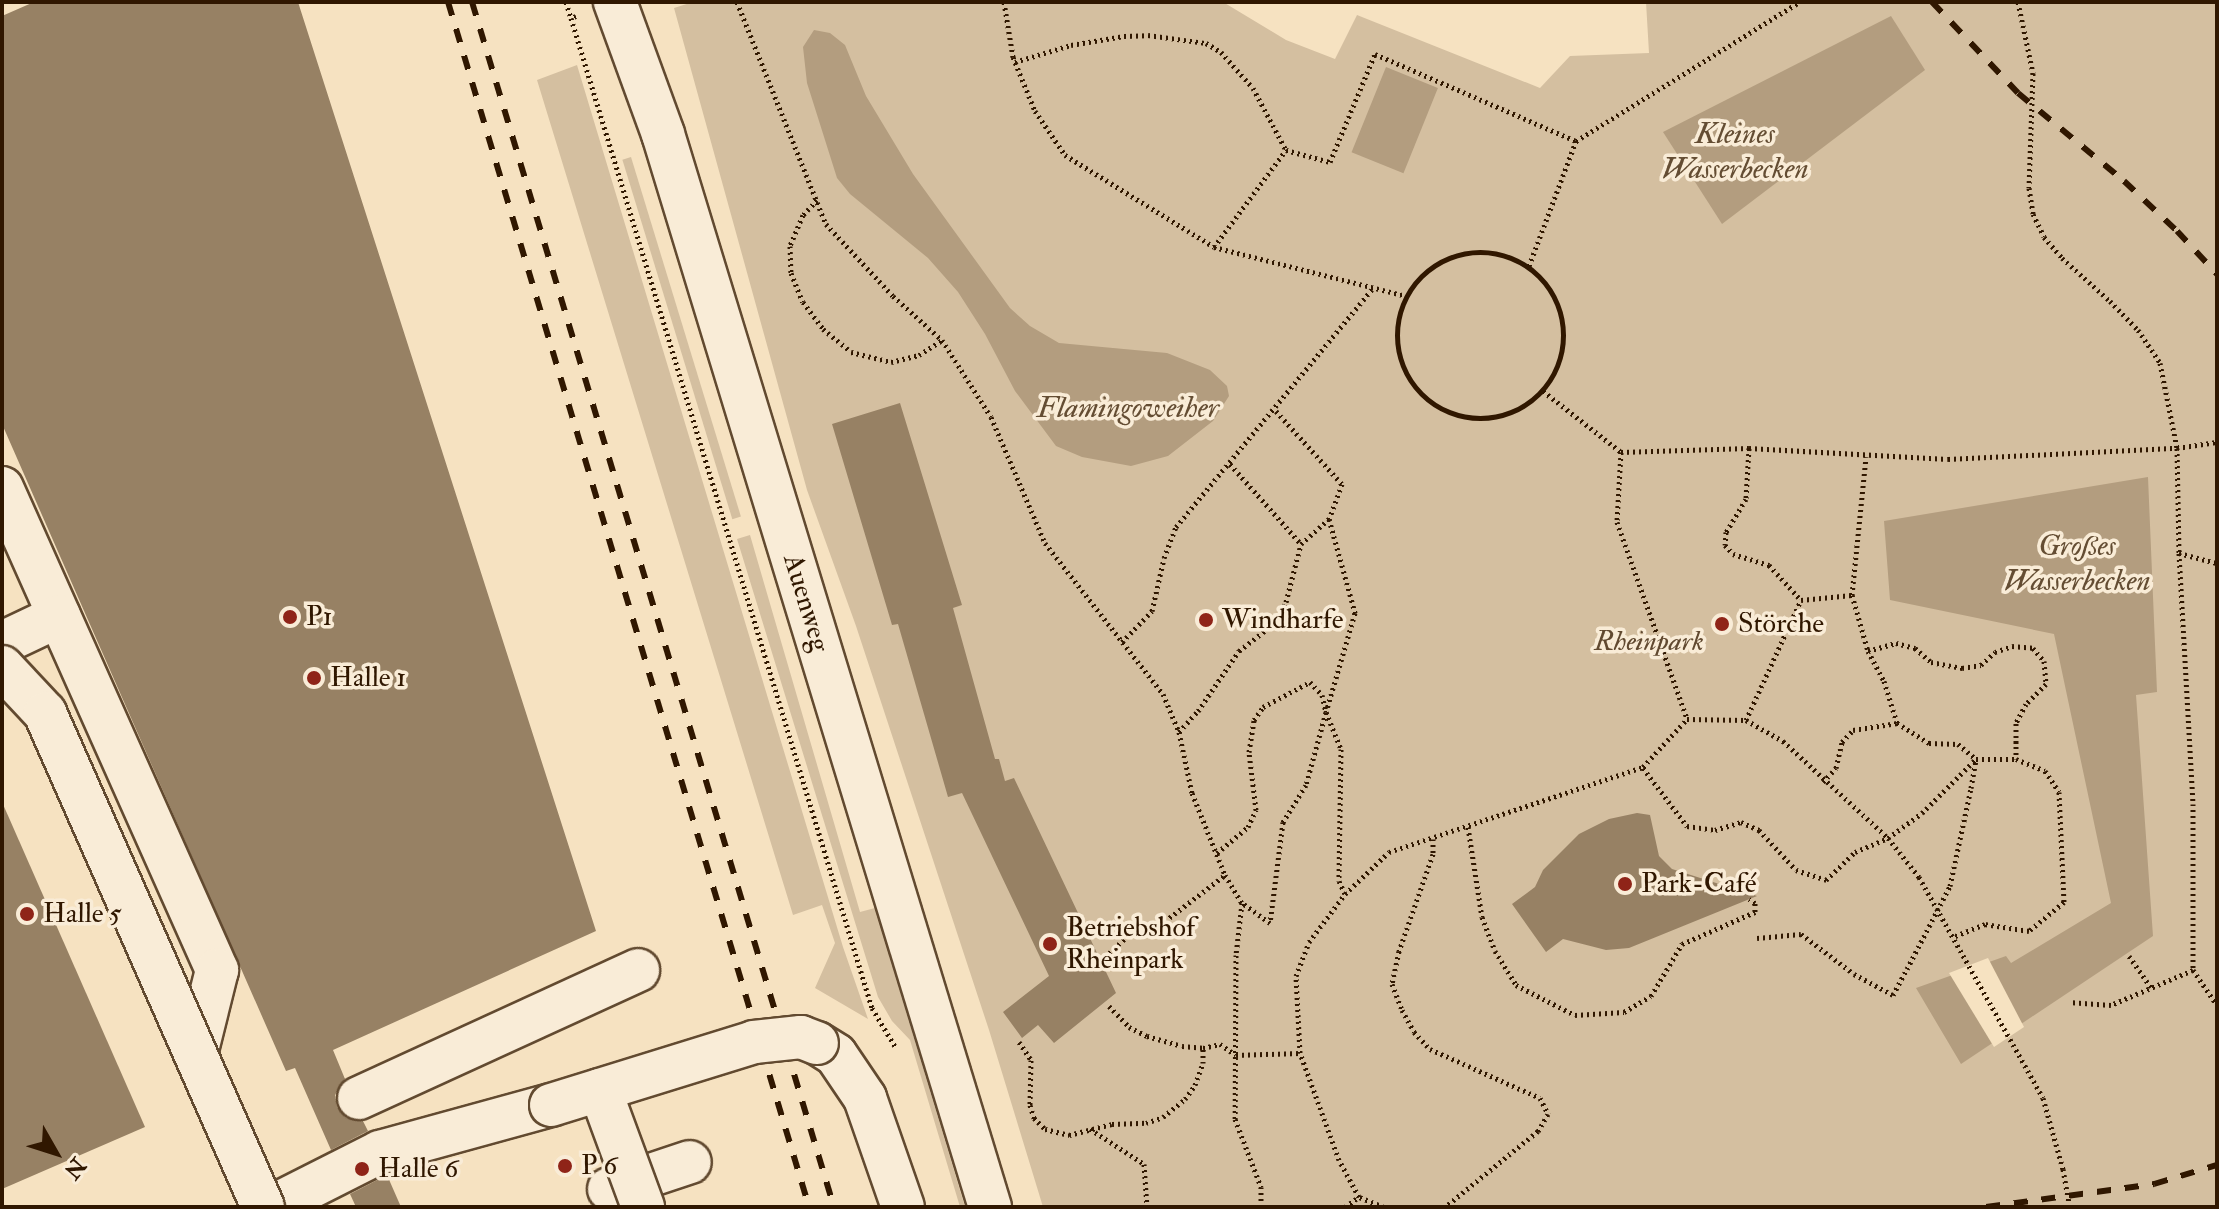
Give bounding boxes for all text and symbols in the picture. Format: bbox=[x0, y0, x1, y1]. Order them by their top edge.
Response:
water label: Kleines Wasserbecken bbox=[1661, 116, 1809, 186]
water label: Flamingoweiher bbox=[1037, 390, 1219, 426]
water label: Großes Wasserbecken bbox=[2003, 528, 2151, 598]
street label: Auenweg bbox=[775, 550, 837, 656]
place label: P1 bbox=[306, 600, 332, 634]
place label: Windharfe bbox=[1222, 603, 1343, 637]
place label: Störche bbox=[1738, 607, 1824, 641]
marker: P1 bbox=[281, 608, 299, 626]
marker: Windharfe bbox=[1197, 611, 1215, 629]
marker: Störche bbox=[1713, 615, 1731, 633]
park label: Rheinpark bbox=[1594, 625, 1704, 659]
place label: Halle 1 bbox=[330, 661, 406, 695]
marker: Halle 1 bbox=[305, 669, 323, 687]
place label: Park-Café bbox=[1641, 867, 1756, 901]
marker: Park-Café bbox=[1616, 875, 1634, 893]
place label: Halle 5 bbox=[43, 897, 122, 931]
marker: Halle 5 bbox=[18, 905, 36, 923]
place label: Betriebshof Rheinpark bbox=[1066, 911, 1195, 977]
marker: Betriebshof Rheinpark bbox=[1041, 935, 1059, 953]
north arrow bbox=[16, 1113, 96, 1193]
place label: P 6 bbox=[581, 1149, 617, 1183]
text: N bbox=[58, 1152, 92, 1185]
place label: Halle 6 bbox=[378, 1152, 458, 1186]
marker: P 6 bbox=[556, 1157, 574, 1175]
marker: Halle 6 bbox=[353, 1160, 371, 1178]

